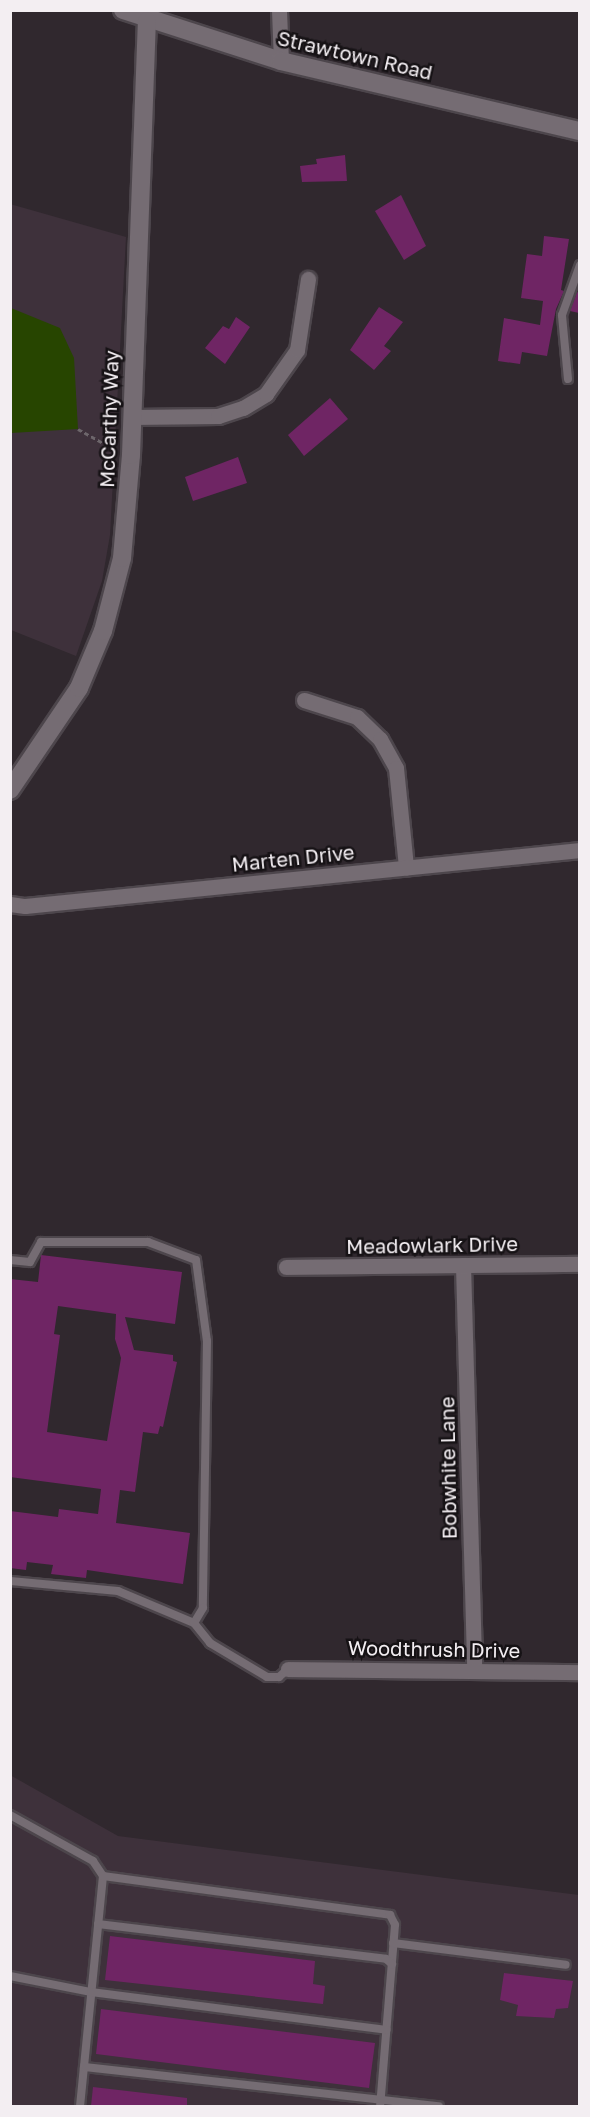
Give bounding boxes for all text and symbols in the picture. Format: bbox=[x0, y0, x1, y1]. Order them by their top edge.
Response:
street label: Strawtown Road bbox=[275, 26, 435, 84]
street label: McCarthy Way bbox=[95, 350, 123, 488]
street label: Marten Drive bbox=[231, 840, 355, 876]
street label: Meadowlark Drive bbox=[346, 1232, 518, 1258]
street label: Bobwhite Lane bbox=[435, 1396, 461, 1540]
street label: Woodthrush Drive bbox=[348, 1635, 520, 1663]

